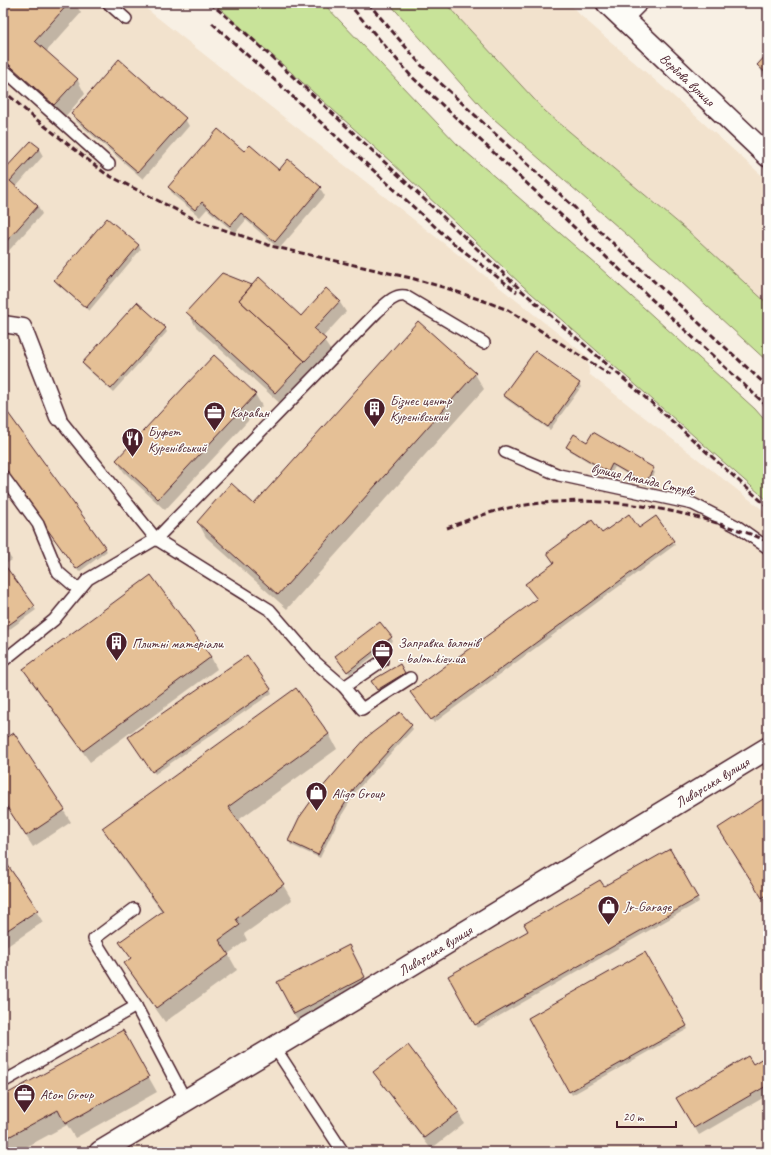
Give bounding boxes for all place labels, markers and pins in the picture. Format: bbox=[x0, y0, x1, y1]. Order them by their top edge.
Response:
place label: Бізнес центр Куренівський bbox=[390, 392, 452, 425]
building icon: Бізнес центр Куренівський bbox=[362, 395, 388, 428]
office icon: Караван bbox=[202, 399, 228, 432]
place label: Караван bbox=[230, 404, 270, 421]
place label: Буфет Куренівський bbox=[148, 423, 208, 456]
restaurant icon: Буфет Куренівський bbox=[120, 426, 146, 459]
building icon: Плитні матеріали bbox=[104, 630, 130, 663]
place label: Заправка балонів - balon.kiev.ua bbox=[398, 634, 483, 667]
place label: Плитні матеріали bbox=[132, 635, 224, 652]
office icon: Заправка балонів - balon.kiev.ua bbox=[370, 637, 396, 670]
shop icon: Aligo Group bbox=[303, 780, 329, 813]
place label: Aligo Group bbox=[332, 785, 385, 802]
shop icon: Jr-Garage bbox=[595, 893, 621, 926]
place label: Jr-Garage bbox=[623, 898, 672, 915]
office icon: Aton Group bbox=[12, 1081, 38, 1114]
place label: Aton Group bbox=[40, 1086, 94, 1103]

